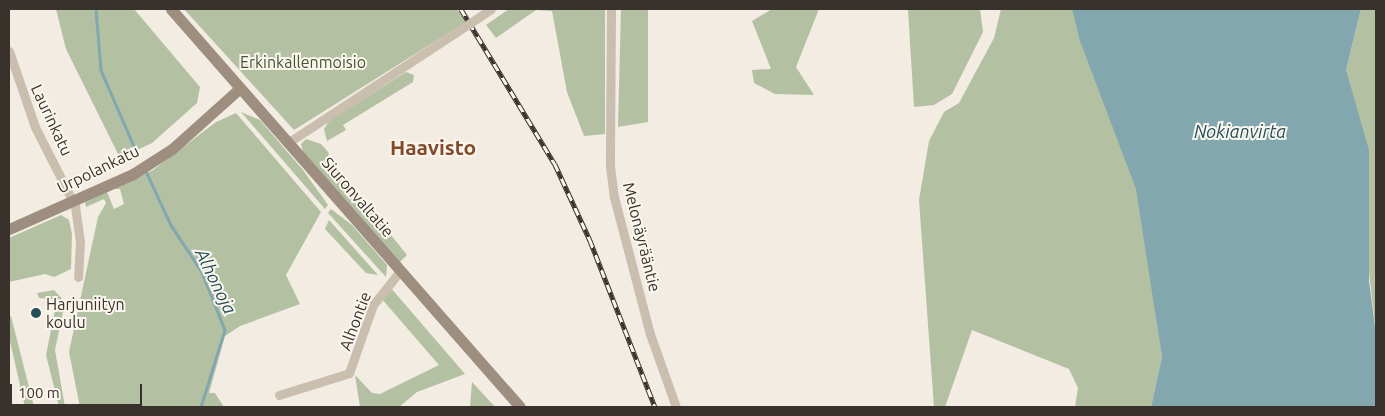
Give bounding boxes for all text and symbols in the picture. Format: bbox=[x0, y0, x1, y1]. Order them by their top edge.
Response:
park label: Erkinkallenmoisio bbox=[240, 52, 366, 72]
street label: Laurinkatu bbox=[27, 81, 77, 159]
water label: Nokianvirta bbox=[1194, 120, 1286, 142]
district label: Haavisto bbox=[390, 134, 476, 160]
street label: Urpolankatu bbox=[54, 141, 142, 197]
street label: Siuronvaltatie bbox=[318, 153, 398, 241]
street label: Melonäyrääntie bbox=[619, 180, 665, 294]
water label: Alhonoja bbox=[191, 245, 241, 317]
street label: Alhontie bbox=[335, 289, 375, 353]
place label: Harjuniityn koulu bbox=[46, 294, 125, 332]
marker: Harjuniityn koulu bbox=[30, 307, 42, 319]
scale bar bbox=[12, 374, 145, 406]
text: 100 m bbox=[18, 384, 60, 401]

